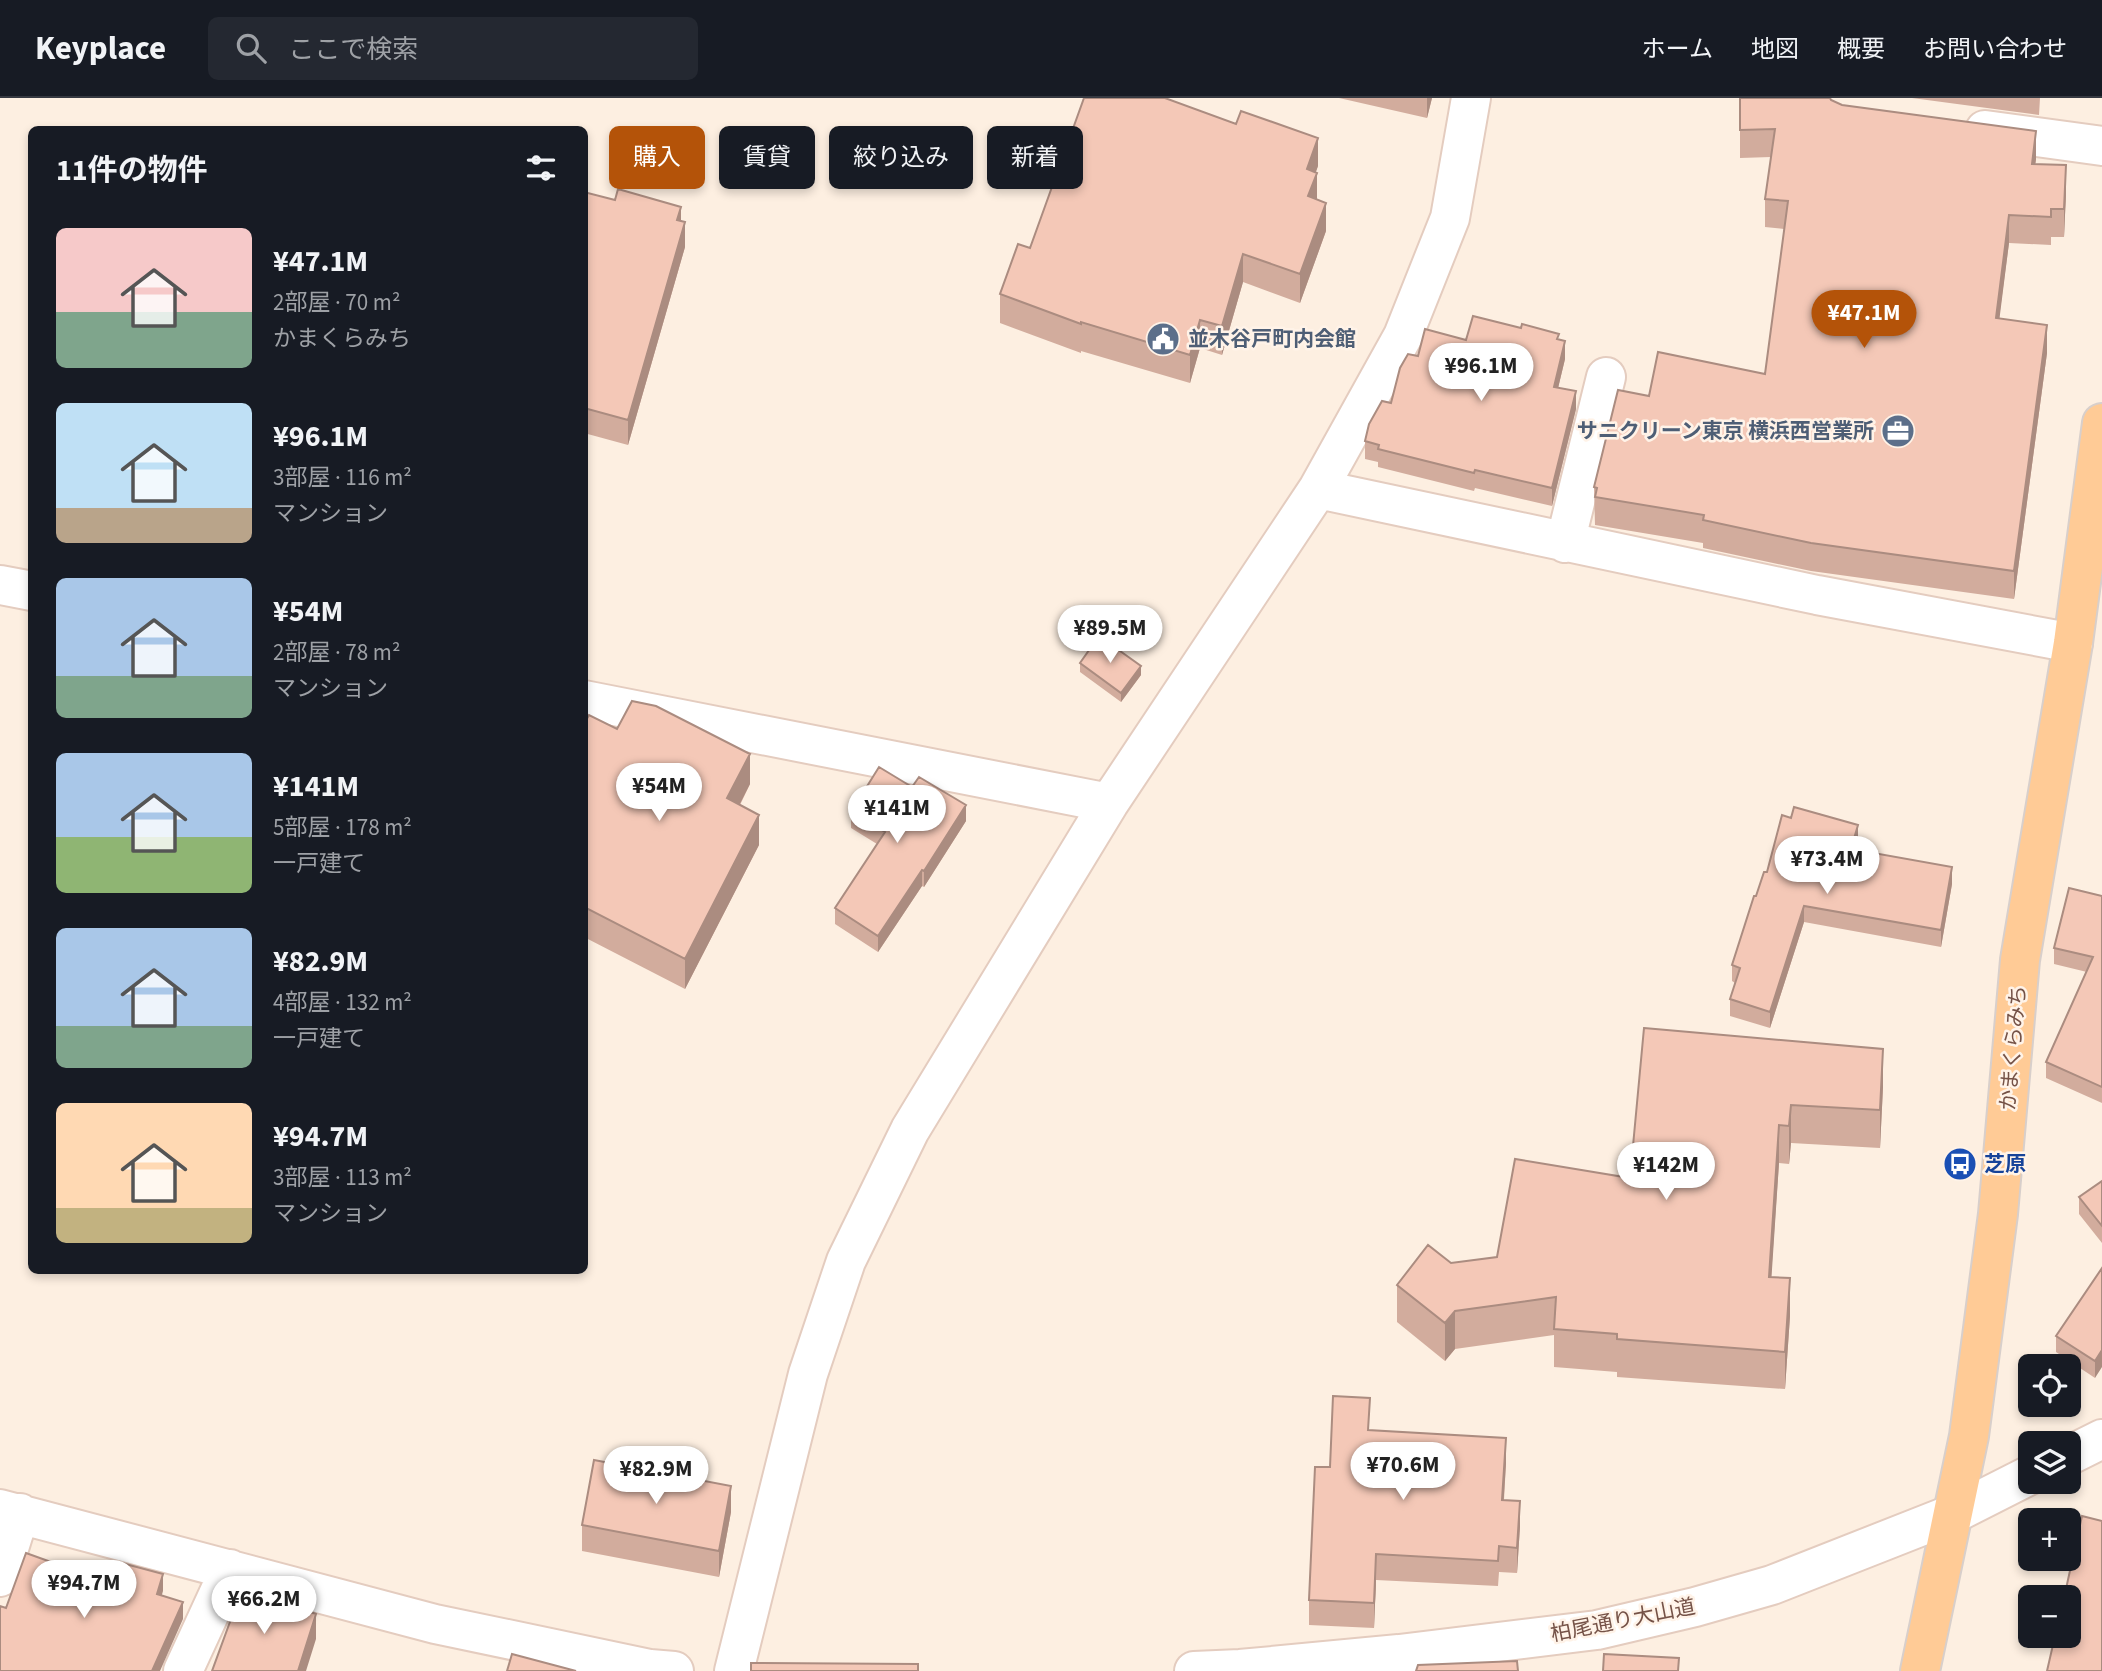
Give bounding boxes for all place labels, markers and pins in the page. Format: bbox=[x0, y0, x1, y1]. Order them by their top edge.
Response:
pin: ¥47.1M bbox=[1807, 290, 1921, 350]
public building icon: 並木谷戸町内会館 bbox=[1144, 320, 1182, 358]
place label: 並木谷戸町内会館 bbox=[1188, 324, 1356, 354]
pin: ¥96.1M bbox=[1424, 344, 1538, 403]
office icon: サニクリーン東京 横浜西営業所 bbox=[1879, 412, 1917, 450]
place label: サニクリーン東京 横浜西営業所 bbox=[1577, 416, 1874, 446]
pin: ¥89.5M bbox=[1053, 606, 1167, 665]
pin: ¥54M bbox=[618, 764, 700, 823]
pin: ¥141M bbox=[848, 786, 946, 845]
pin: ¥73.4M bbox=[1770, 836, 1884, 896]
pin: ¥142M bbox=[1617, 1142, 1715, 1202]
bus stop icon: 芝原 bbox=[1941, 1145, 1979, 1183]
place label: 芝原 bbox=[1984, 1149, 2026, 1179]
pin: ¥70.6M bbox=[1346, 1442, 1460, 1502]
pin: ¥82.9M bbox=[599, 1446, 713, 1506]
pin: ¥94.7M bbox=[27, 1560, 141, 1620]
pin: ¥66.2M bbox=[207, 1576, 321, 1636]

